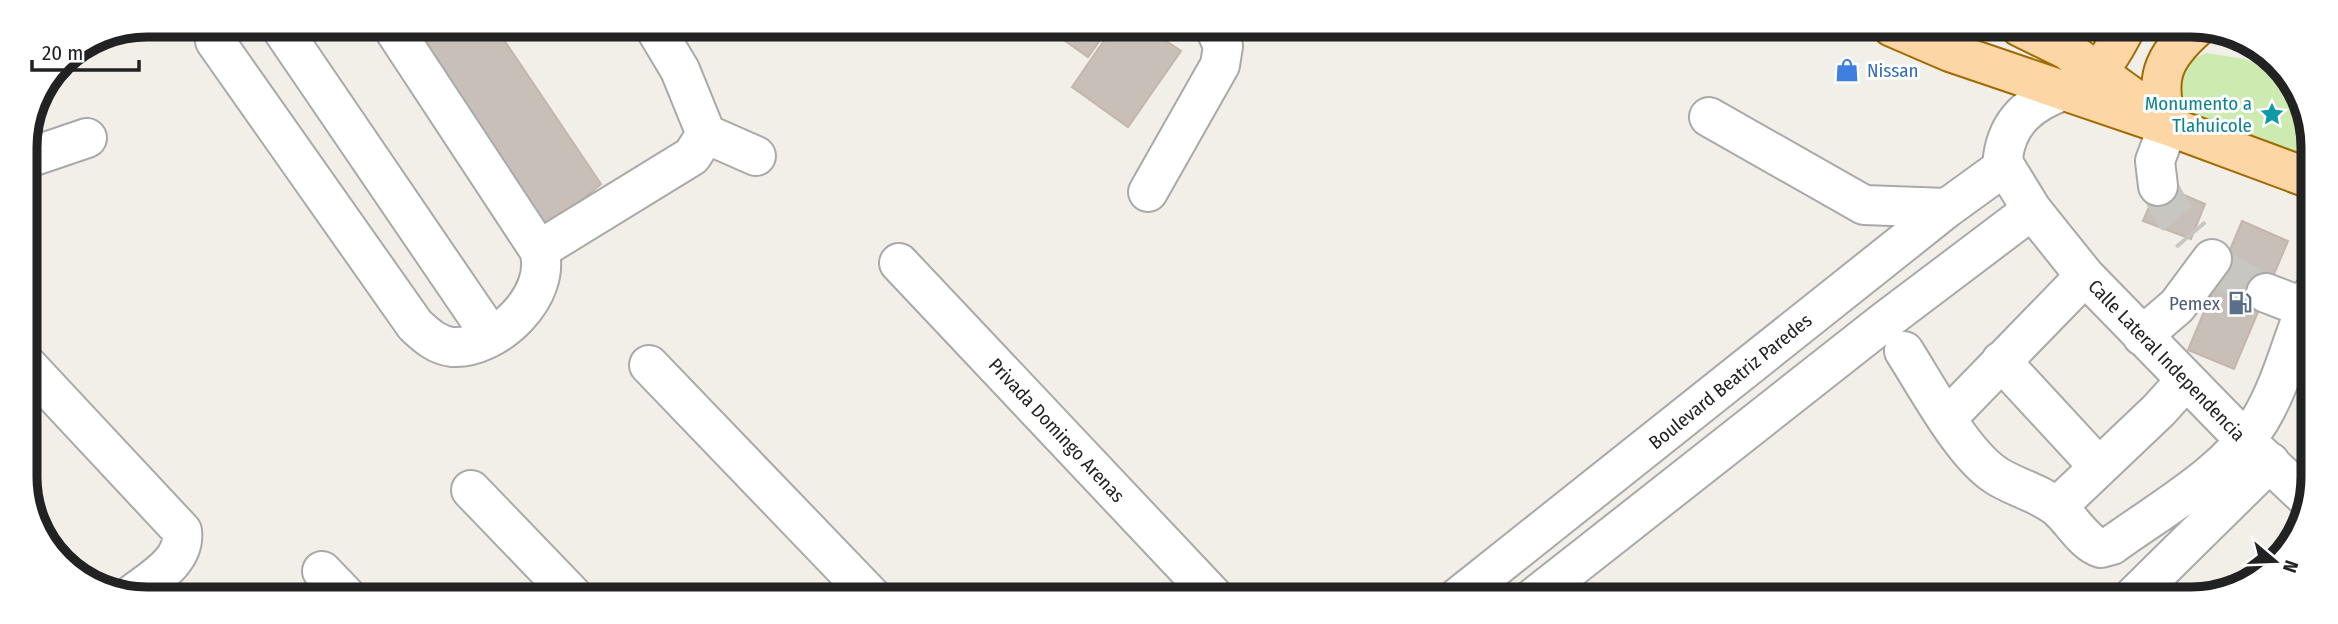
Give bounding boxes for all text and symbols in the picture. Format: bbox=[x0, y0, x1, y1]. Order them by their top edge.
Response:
scale bar bbox=[32, 28, 138, 72]
text: 20 m bbox=[42, 40, 83, 66]
shop icon: Nissan bbox=[1833, 56, 1861, 84]
place label: Nissan bbox=[1867, 59, 1919, 82]
place label: Monumento a Tlahuicole bbox=[2145, 92, 2252, 137]
place icon: Monumento a Tlahuicole bbox=[2258, 100, 2286, 128]
street label: Calle Lateral Independencia bbox=[2083, 275, 2250, 446]
fuel station icon: Pemex bbox=[2226, 289, 2254, 317]
place label: Pemex bbox=[2169, 292, 2221, 315]
street label: Boulevard Beatriz Paredes bbox=[1644, 309, 1816, 454]
street label: Privada Domingo Arenas bbox=[984, 353, 1129, 507]
north arrow bbox=[2240, 526, 2310, 596]
text: N bbox=[2278, 557, 2303, 576]

